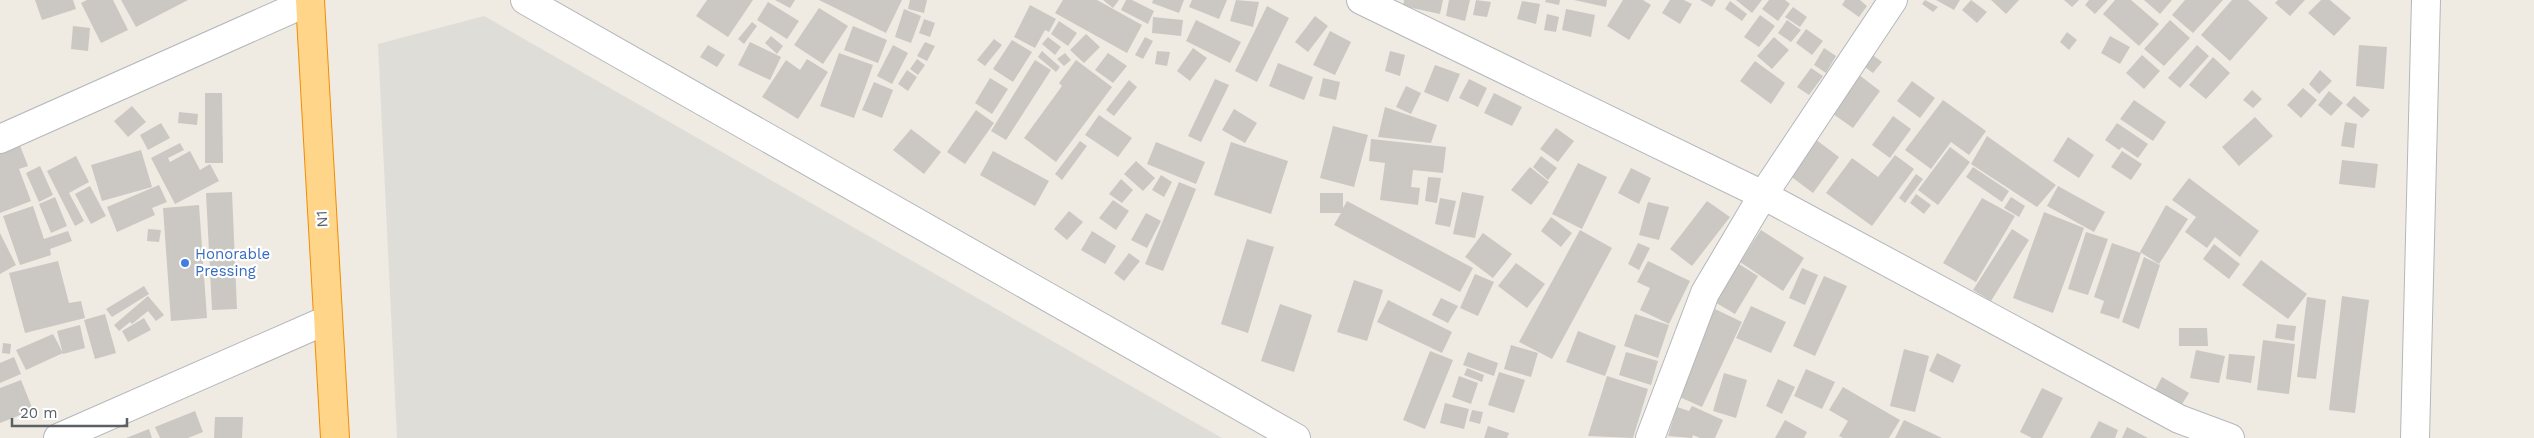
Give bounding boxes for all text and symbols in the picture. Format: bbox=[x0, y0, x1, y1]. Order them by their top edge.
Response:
street label: N1 bbox=[313, 210, 331, 228]
place label: Honorable Pressing bbox=[195, 245, 270, 280]
marker: Honorable Pressing bbox=[179, 257, 191, 269]
scale bar bbox=[12, 396, 128, 428]
text: 20 m bbox=[20, 404, 58, 422]

